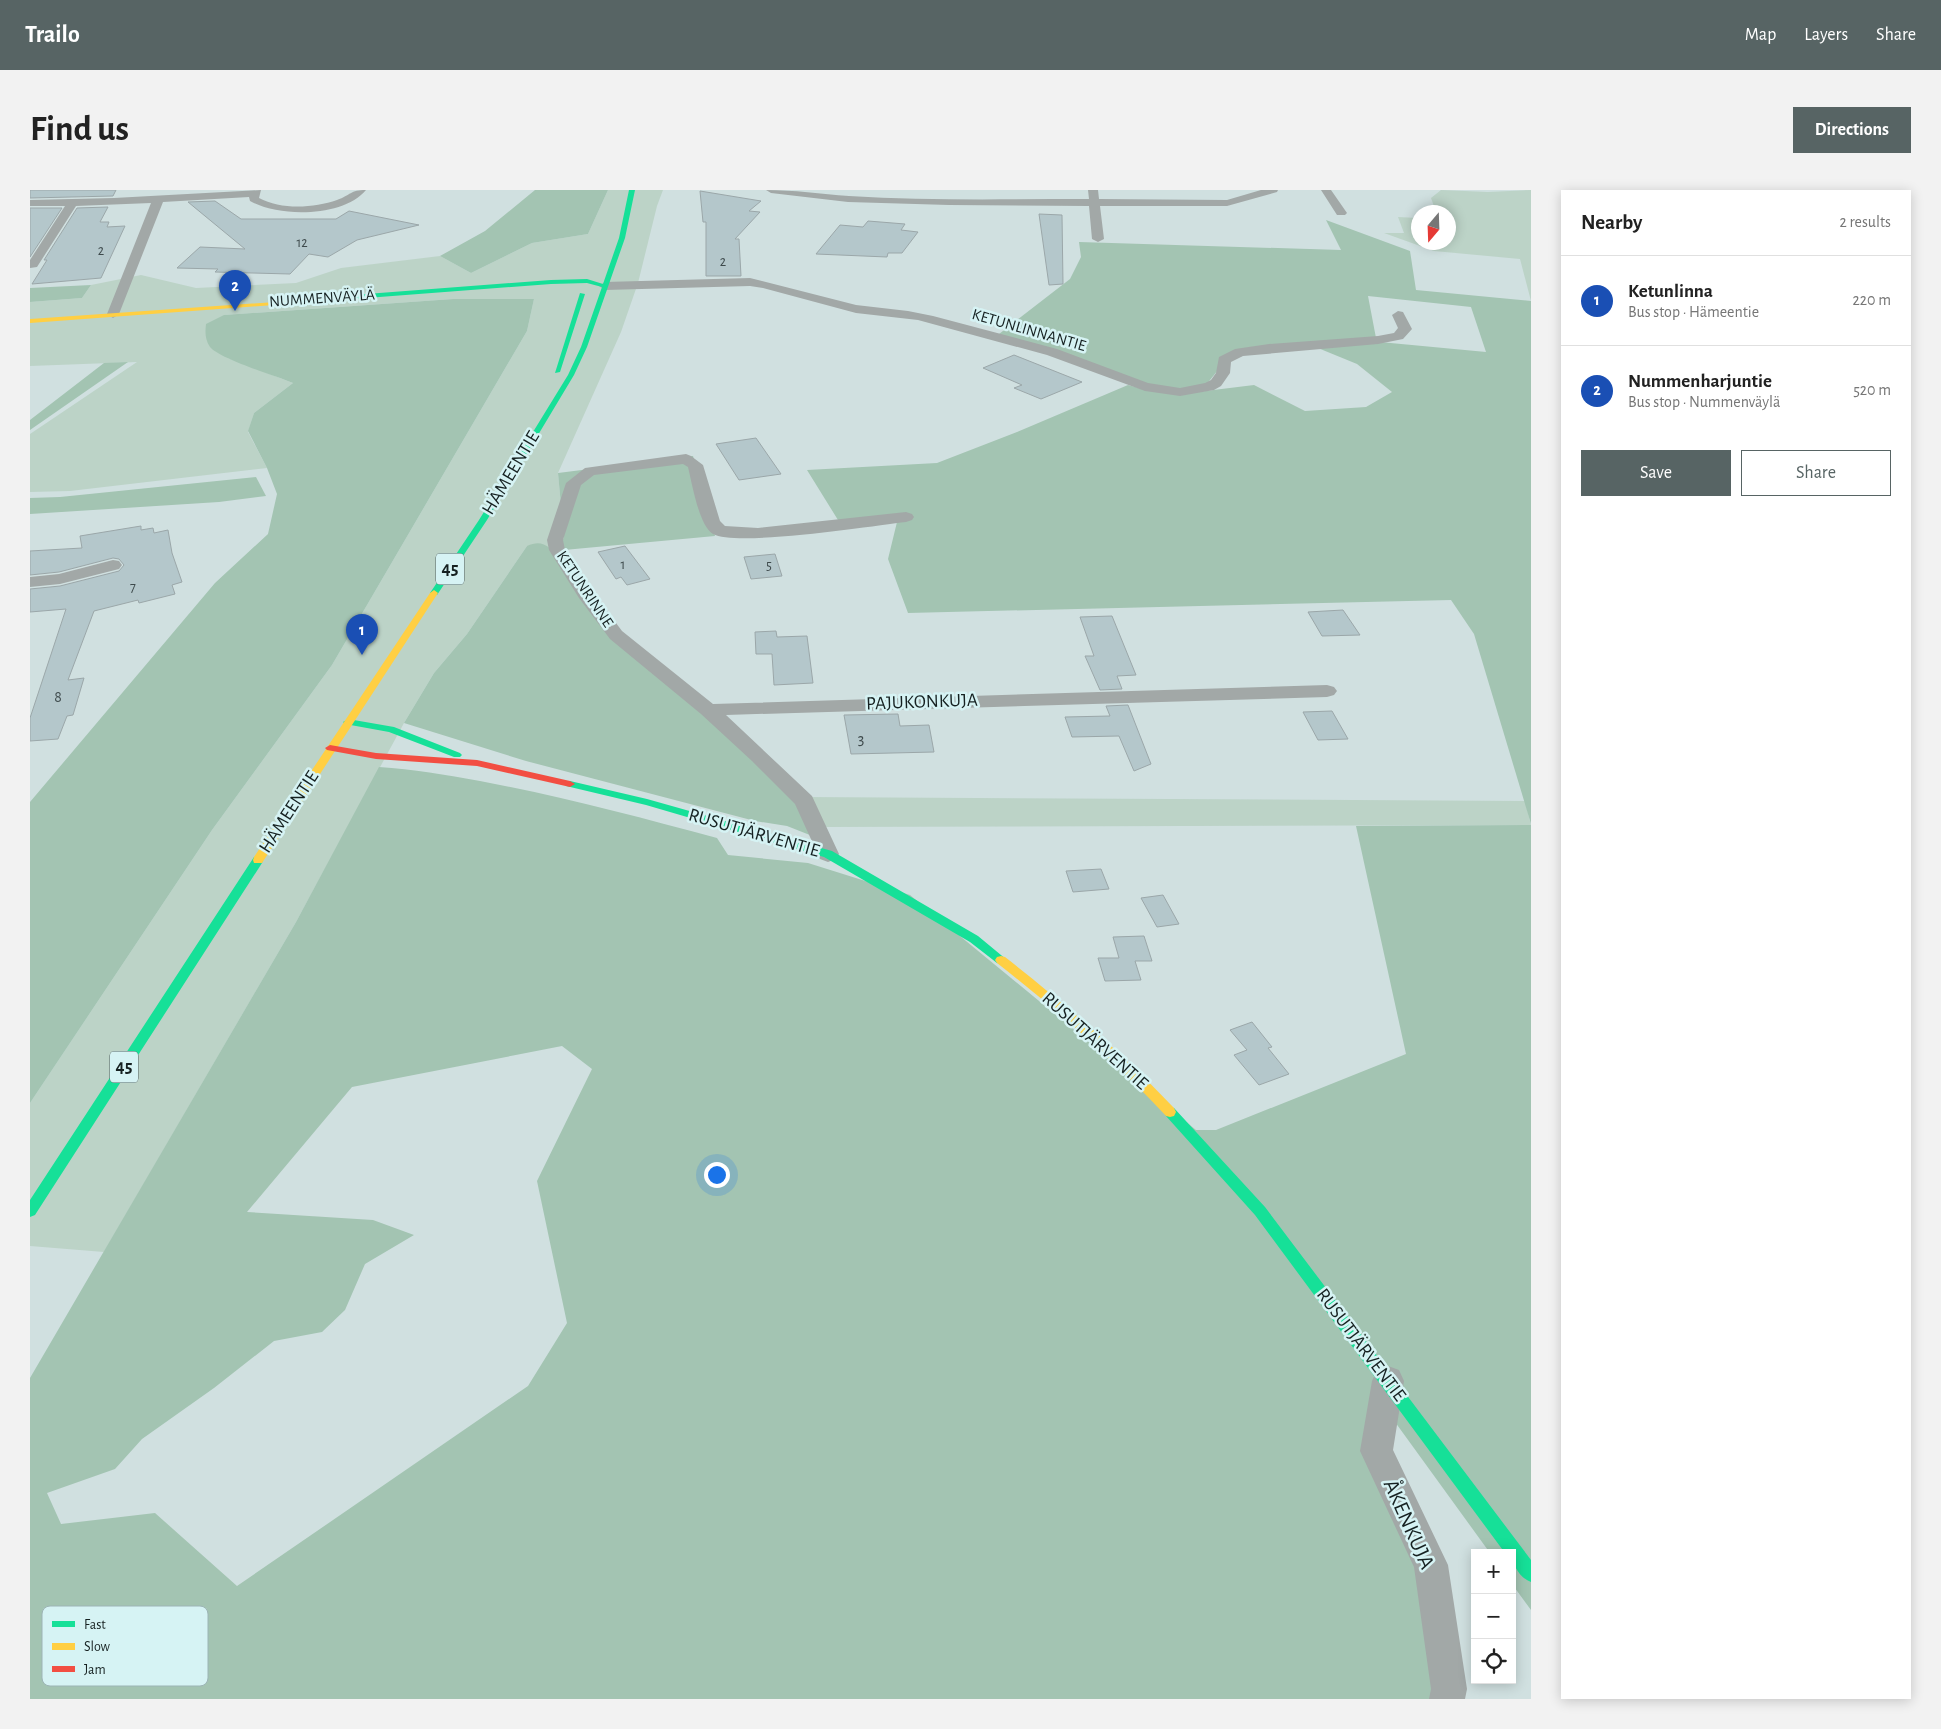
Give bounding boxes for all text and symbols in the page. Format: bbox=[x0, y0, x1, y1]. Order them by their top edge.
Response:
text: Trailo bbox=[25, 23, 80, 47]
text: Map bbox=[1745, 26, 1776, 44]
text: Layers bbox=[1804, 26, 1848, 44]
text: Share bbox=[1876, 26, 1916, 44]
button: Directions bbox=[1793, 107, 1911, 153]
text: Find us bbox=[30, 112, 129, 147]
north arrow bbox=[1411, 205, 1456, 250]
text: Nearby bbox=[1581, 212, 1642, 233]
text: 2 results bbox=[1839, 214, 1891, 230]
house number: 12 bbox=[296, 236, 308, 250]
house number: 2 bbox=[98, 244, 104, 258]
house number: 2 bbox=[720, 255, 726, 269]
pin: 2 bbox=[219, 270, 251, 311]
text: Ketunlinna bbox=[1628, 282, 1713, 301]
street label: NUMMENVÄYLÄ bbox=[268, 284, 375, 310]
text: 1 bbox=[1594, 292, 1600, 308]
text: 220 m bbox=[1853, 292, 1891, 308]
text: Bus stop · Hämeentie bbox=[1628, 304, 1759, 320]
street label: KETUNLINNANTIE bbox=[970, 306, 1088, 354]
text: Nummenharjuntie bbox=[1628, 372, 1772, 391]
text: 2 bbox=[1593, 382, 1601, 398]
text: 520 m bbox=[1853, 382, 1891, 398]
text: Bus stop · Nummenväylä bbox=[1628, 394, 1780, 410]
street label: HÄMEENTIE bbox=[478, 427, 543, 518]
button: Save bbox=[1581, 450, 1731, 496]
button: Share bbox=[1741, 450, 1891, 496]
street label: KETUNRINNE bbox=[554, 548, 616, 630]
road number: 45 bbox=[436, 554, 464, 584]
house number: 1 bbox=[621, 558, 625, 572]
house number: 5 bbox=[766, 559, 772, 573]
house number: 7 bbox=[130, 580, 136, 594]
pin: 1 bbox=[346, 614, 378, 655]
house number: 8 bbox=[54, 689, 62, 705]
street label: PAJUKONKUJA bbox=[866, 691, 978, 713]
house number: 3 bbox=[858, 731, 864, 747]
street label: HÄMEENTIE bbox=[255, 767, 322, 856]
street label: RUSUTJÄRVENTIE bbox=[686, 804, 822, 861]
street label: RUSUTJÄRVENTIE bbox=[1038, 988, 1152, 1093]
road number: 45 bbox=[110, 1052, 138, 1082]
your location bbox=[704, 1162, 730, 1188]
street label: RUSUTJÄRVENTIE bbox=[1313, 1285, 1410, 1405]
street label: ÅKENKUJA bbox=[1379, 1475, 1440, 1572]
map controls bbox=[1471, 1549, 1516, 1684]
button: + bbox=[1471, 1549, 1516, 1594]
button: − bbox=[1471, 1594, 1516, 1639]
legend bbox=[42, 1606, 208, 1686]
text: Fast bbox=[84, 1618, 106, 1632]
button: locate bbox=[1471, 1639, 1516, 1684]
text: Slow bbox=[84, 1640, 111, 1654]
text: Jam bbox=[84, 1663, 106, 1677]

